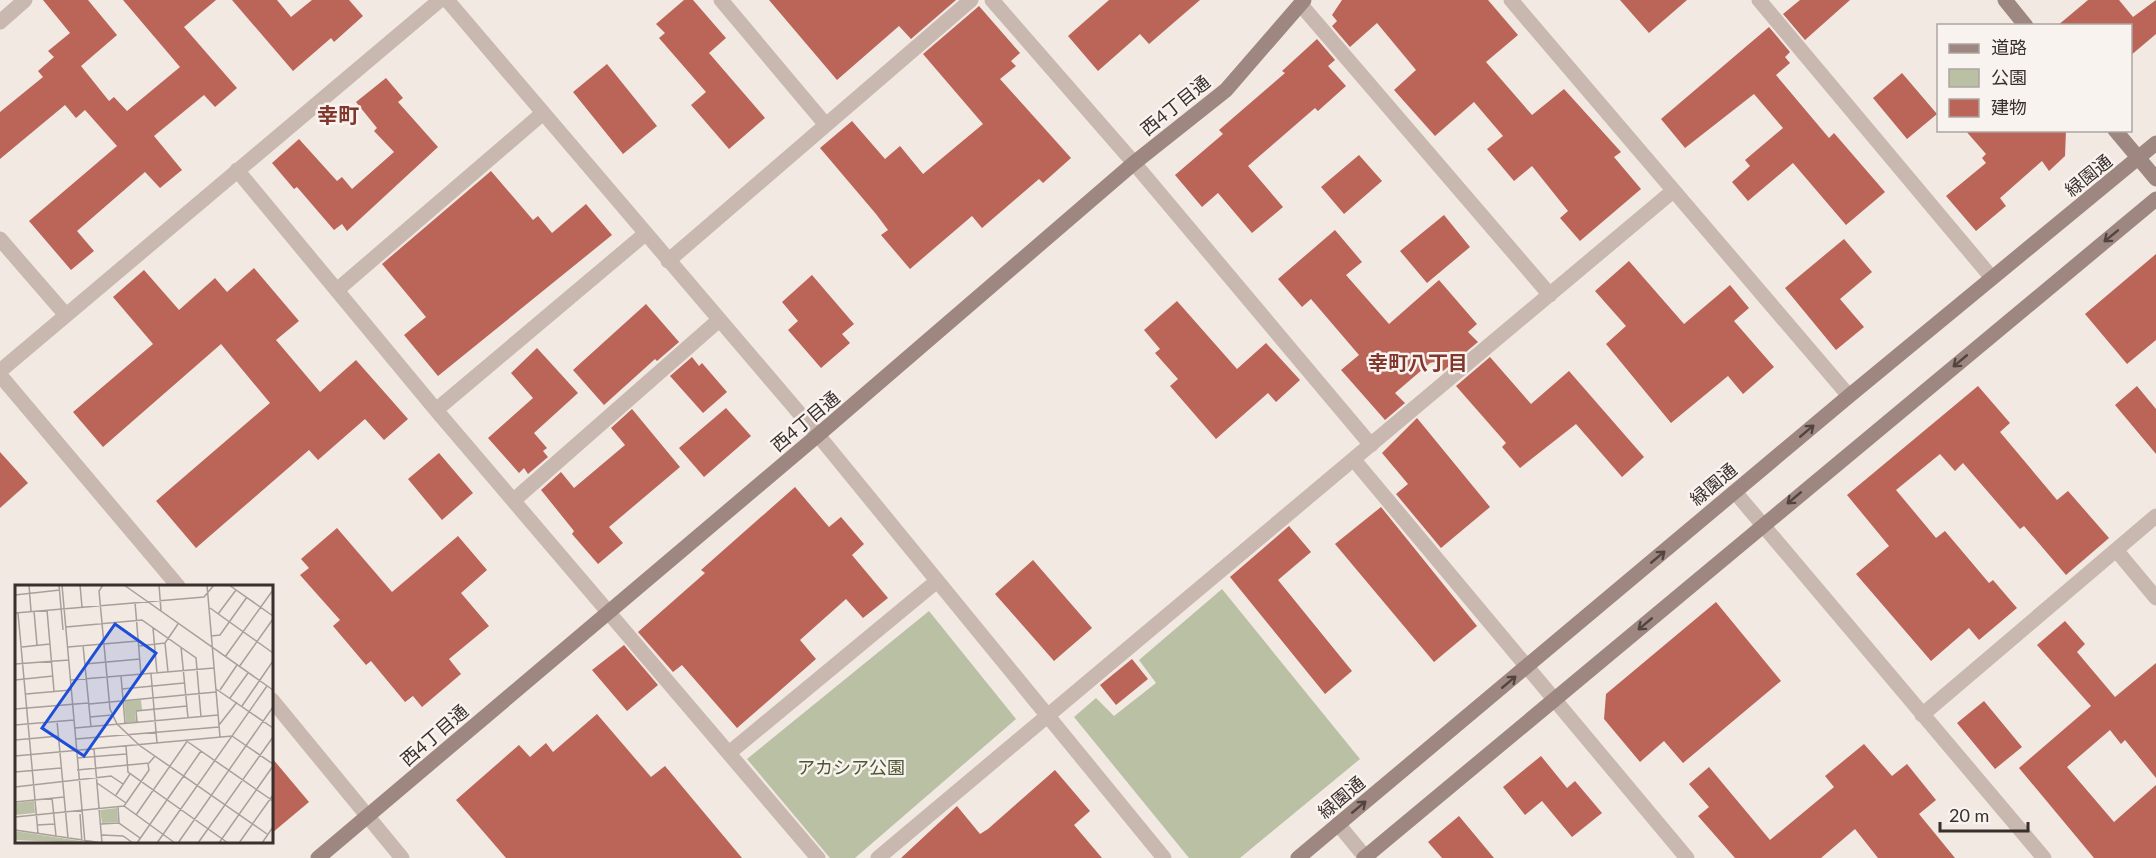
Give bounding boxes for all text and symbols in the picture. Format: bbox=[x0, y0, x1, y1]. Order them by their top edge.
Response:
legend bbox=[1937, 24, 2132, 132]
text: 道路 bbox=[1991, 36, 2027, 58]
text: 公園 bbox=[1991, 66, 2027, 88]
street label: 西4丁目通 bbox=[1136, 71, 1214, 139]
text: 建物 bbox=[1991, 96, 2027, 118]
district label: 幸町 bbox=[317, 102, 359, 127]
street label: 緑園通 bbox=[2060, 149, 2116, 201]
one-way arrow bbox=[2103, 230, 2119, 243]
district label: 幸町八丁目 bbox=[1368, 350, 1468, 374]
one-way arrow bbox=[1953, 354, 1969, 367]
street label: 西4丁目通 bbox=[766, 386, 844, 456]
one-way arrow bbox=[1799, 425, 1815, 438]
street label: 緑園通 bbox=[1685, 458, 1741, 510]
one-way arrow bbox=[1786, 492, 1802, 505]
one-way arrow bbox=[1650, 550, 1666, 563]
inset map bbox=[15, 585, 273, 843]
one-way arrow bbox=[1637, 617, 1653, 630]
one-way arrow bbox=[1500, 676, 1516, 689]
street label: 西4丁目通 bbox=[396, 700, 472, 770]
park label: アカシア公園 bbox=[797, 756, 905, 778]
street label: 緑園通 bbox=[1313, 771, 1369, 823]
scale bar bbox=[1940, 795, 2028, 833]
one-way arrow bbox=[1351, 800, 1366, 814]
text: 20 m bbox=[1949, 804, 1989, 826]

